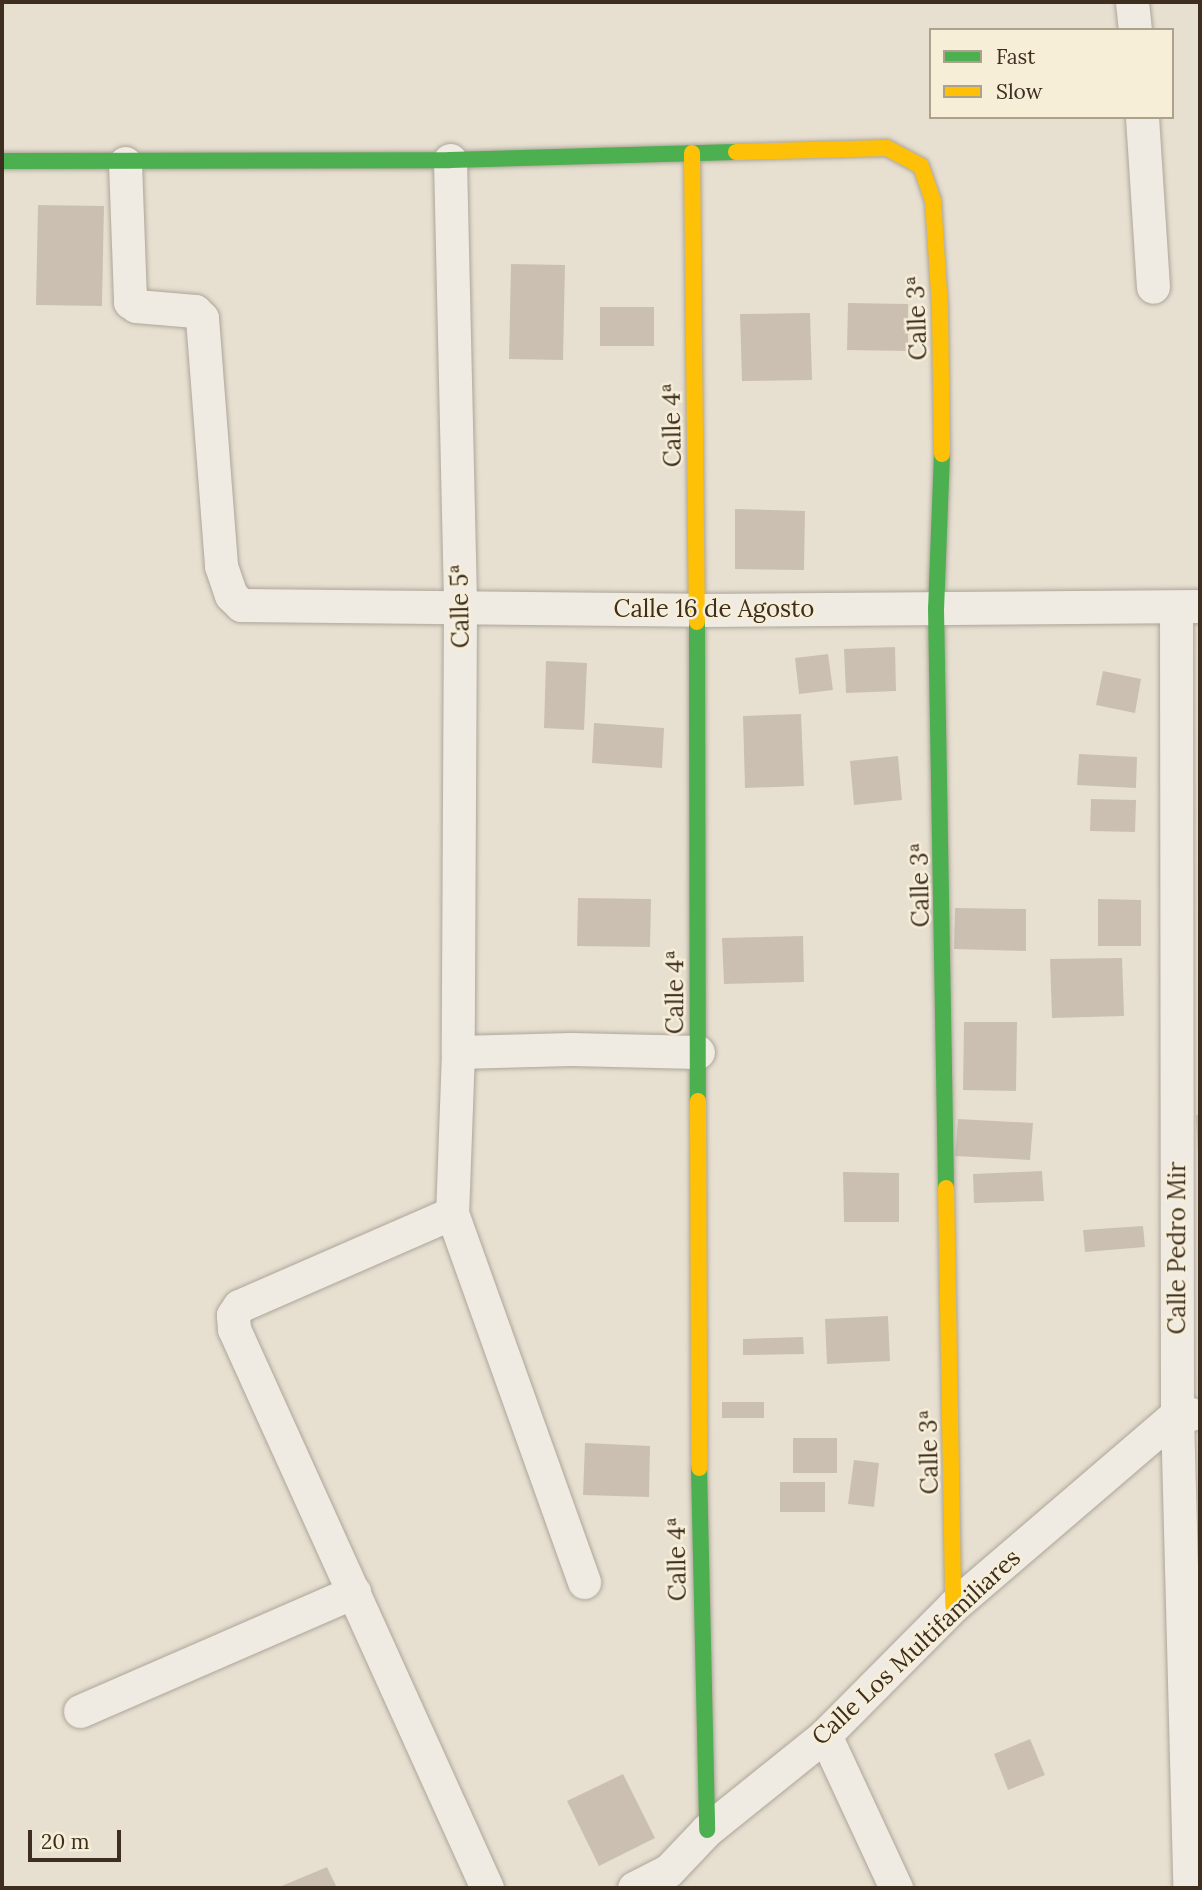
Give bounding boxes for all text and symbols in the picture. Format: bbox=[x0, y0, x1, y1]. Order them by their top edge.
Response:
legend bbox=[929, 28, 1174, 119]
text: Fast bbox=[996, 43, 1035, 70]
text: Slow bbox=[996, 78, 1043, 105]
street label: Calle 3ª bbox=[901, 275, 933, 361]
street label: Calle 4ª bbox=[657, 383, 687, 467]
street label: Calle 5ª bbox=[445, 564, 475, 648]
street label: Calle 16 de Agosto bbox=[614, 595, 814, 623]
street label: Calle 3ª bbox=[905, 842, 935, 928]
street label: Calle 4ª bbox=[661, 950, 689, 1034]
street label: Calle Pedro Mir bbox=[1163, 1162, 1191, 1334]
street label: Calle 3ª bbox=[914, 1409, 944, 1495]
street label: Calle 4ª bbox=[662, 1517, 692, 1601]
street label: Calle Los Multifamiliares bbox=[806, 1543, 1026, 1751]
scale bar bbox=[32, 1816, 124, 1860]
text: 20 m bbox=[41, 1828, 90, 1855]

